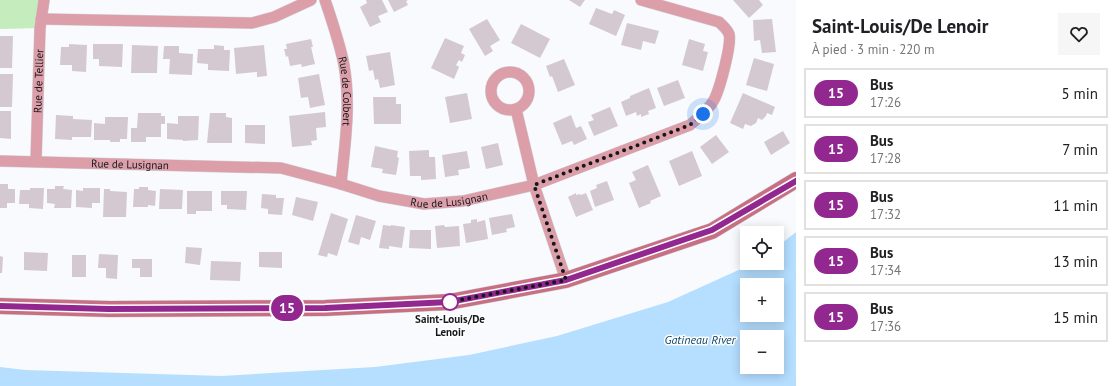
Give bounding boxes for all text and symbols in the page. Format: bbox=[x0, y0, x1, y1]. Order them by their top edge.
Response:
button: heart bbox=[1058, 13, 1100, 55]
text: Saint-Louis/De Lenoir bbox=[812, 14, 988, 38]
text: À pied · 3 min · 220 m bbox=[812, 41, 934, 58]
street label: Rue de Tellier bbox=[30, 49, 46, 113]
street label: Rue de Colbert bbox=[335, 55, 354, 127]
text: Bus bbox=[870, 75, 893, 94]
text: 15 bbox=[828, 84, 844, 102]
text: 5 min bbox=[1061, 84, 1098, 103]
text: 17:26 bbox=[870, 94, 901, 111]
your location bbox=[693, 104, 713, 124]
text: Bus bbox=[870, 131, 893, 150]
text: 15 bbox=[828, 140, 844, 158]
text: 7 min bbox=[1062, 140, 1098, 159]
text: 17:28 bbox=[870, 150, 901, 167]
street label: Rue de Lusignan bbox=[91, 156, 169, 172]
text: Bus bbox=[870, 187, 893, 206]
street label: Rue de Lusignan bbox=[409, 189, 489, 211]
text: 15 bbox=[828, 196, 844, 214]
text: 11 min bbox=[1053, 196, 1098, 215]
text: 17:32 bbox=[870, 206, 901, 223]
map controls bbox=[740, 226, 784, 374]
button: locate bbox=[740, 226, 784, 270]
text: Bus bbox=[870, 243, 893, 262]
text: 15 bbox=[828, 252, 844, 270]
text: 13 min bbox=[1053, 252, 1098, 271]
text: 17:34 bbox=[870, 262, 901, 279]
button: + bbox=[740, 278, 784, 322]
marker: Saint-Louis/De Lenoir bbox=[441, 293, 459, 311]
line badge: 15 bbox=[269, 295, 305, 321]
text: 15 bbox=[279, 299, 295, 317]
text: Bus bbox=[870, 299, 893, 318]
text: 15 bbox=[828, 308, 844, 326]
text: 15 min bbox=[1053, 308, 1098, 327]
place label: Saint-Louis/De Lenoir bbox=[415, 312, 485, 339]
text: 17:36 bbox=[870, 318, 901, 335]
button: − bbox=[740, 330, 784, 374]
water label: Gatineau River bbox=[664, 332, 737, 347]

